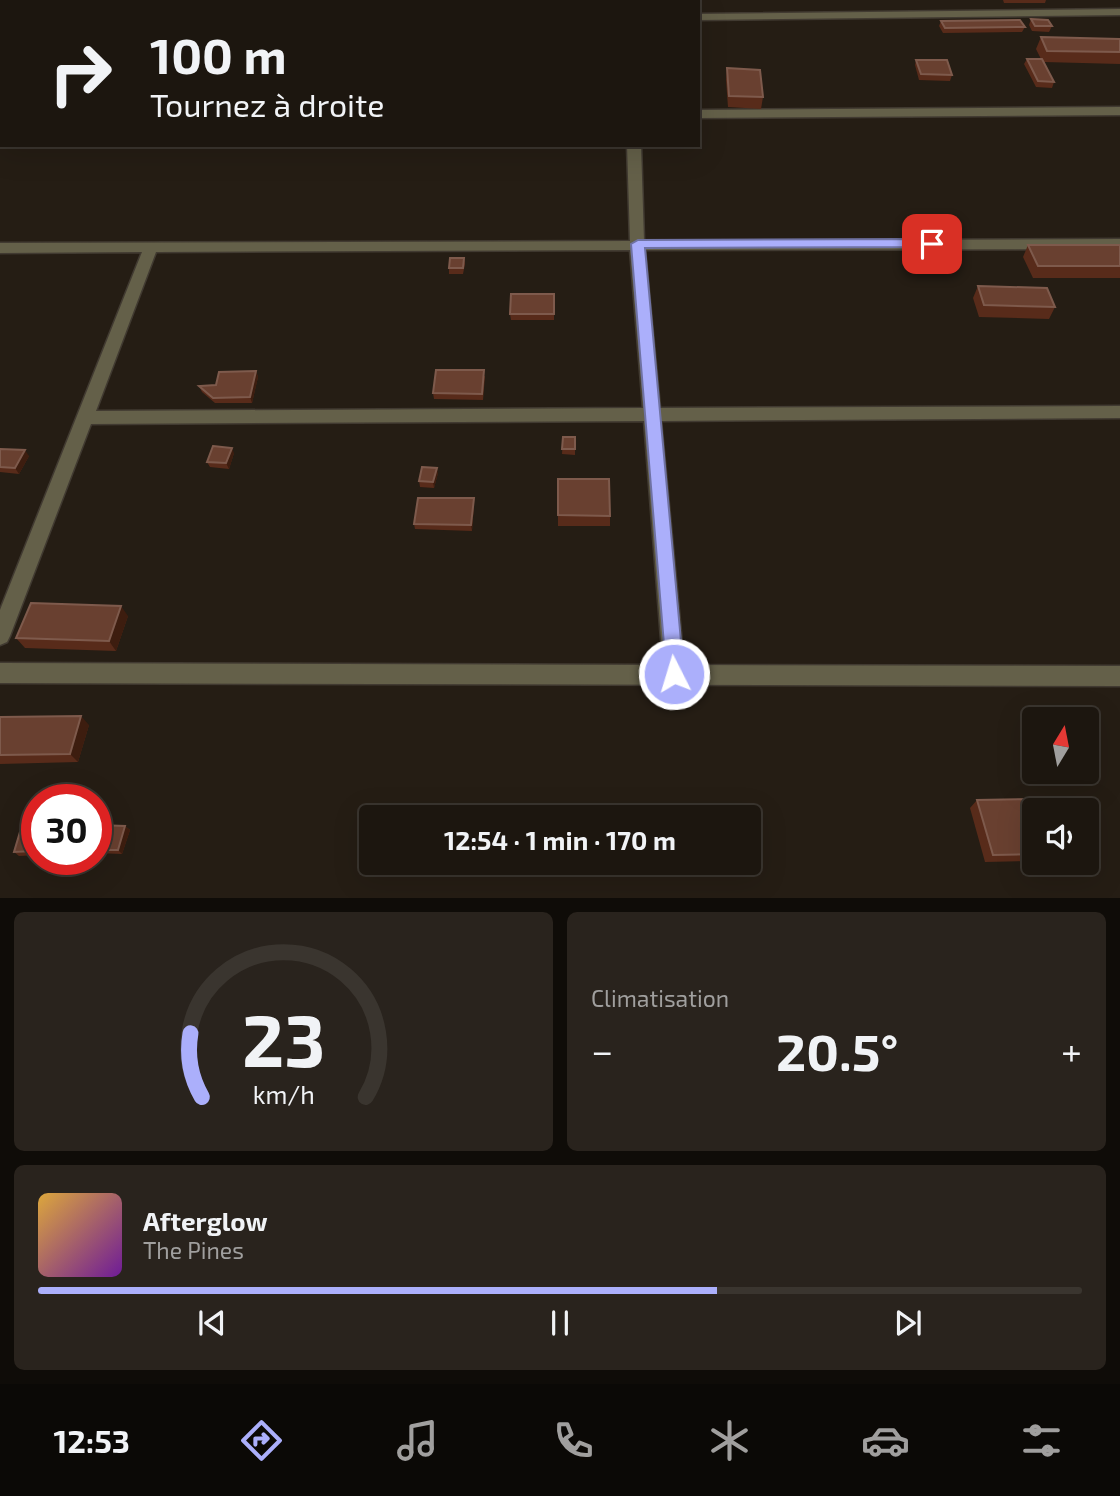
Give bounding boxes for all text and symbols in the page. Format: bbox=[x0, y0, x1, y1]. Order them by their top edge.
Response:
text: 100 m bbox=[150, 25, 287, 84]
icon: right bbox=[35, 28, 126, 119]
text: Tournez à droite bbox=[150, 85, 384, 123]
pin bbox=[902, 214, 962, 274]
icon: arrive bbox=[913, 225, 951, 263]
position arrow bbox=[637, 637, 711, 711]
north arrow bbox=[1022, 707, 1099, 784]
map controls bbox=[1022, 707, 1099, 875]
speed limit sign: 30 bbox=[21, 784, 112, 875]
button: sound bbox=[1022, 798, 1099, 875]
text: 12:54 · 1 min · 170 m bbox=[444, 824, 676, 855]
text: Climatisation bbox=[591, 984, 729, 1012]
text: 23 bbox=[242, 995, 325, 1083]
text: 20.5° bbox=[776, 1019, 898, 1081]
text: − bbox=[591, 1027, 613, 1073]
text: + bbox=[1061, 1027, 1082, 1073]
text: km/h bbox=[252, 1079, 315, 1109]
text: Afterglow bbox=[143, 1205, 268, 1236]
text: The Pines bbox=[143, 1236, 244, 1264]
icon: previous bbox=[193, 1304, 231, 1342]
icon: pause bbox=[541, 1304, 579, 1342]
icon: next bbox=[889, 1304, 927, 1342]
icon: directions bbox=[237, 1416, 286, 1465]
icon: music bbox=[393, 1416, 442, 1465]
icon: phone bbox=[549, 1416, 598, 1465]
icon: climate bbox=[705, 1416, 754, 1465]
icon: car bbox=[861, 1416, 910, 1465]
icon: filters bbox=[1017, 1416, 1066, 1465]
text: 12:53 bbox=[54, 1421, 130, 1459]

